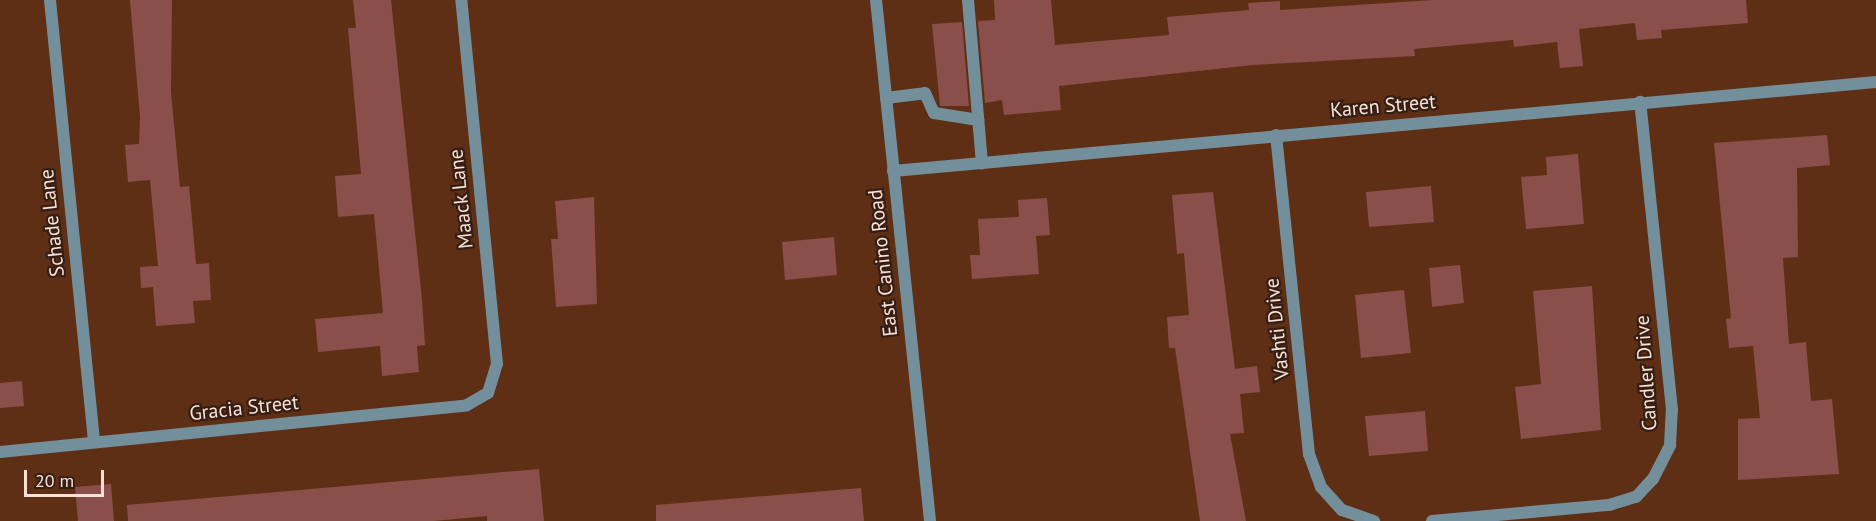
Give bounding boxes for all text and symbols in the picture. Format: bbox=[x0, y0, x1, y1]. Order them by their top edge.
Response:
street label: Karen Street bbox=[1329, 89, 1437, 123]
street label: Maack Lane bbox=[444, 148, 478, 250]
street label: Schade Lane bbox=[34, 168, 70, 278]
street label: East Canino Road bbox=[863, 188, 903, 338]
street label: Vashti Drive bbox=[1260, 277, 1294, 381]
street label: Candler Drive bbox=[1630, 314, 1662, 432]
street label: Gracia Street bbox=[188, 390, 300, 426]
scale bar bbox=[27, 458, 106, 496]
text: 20 m bbox=[35, 469, 74, 492]

